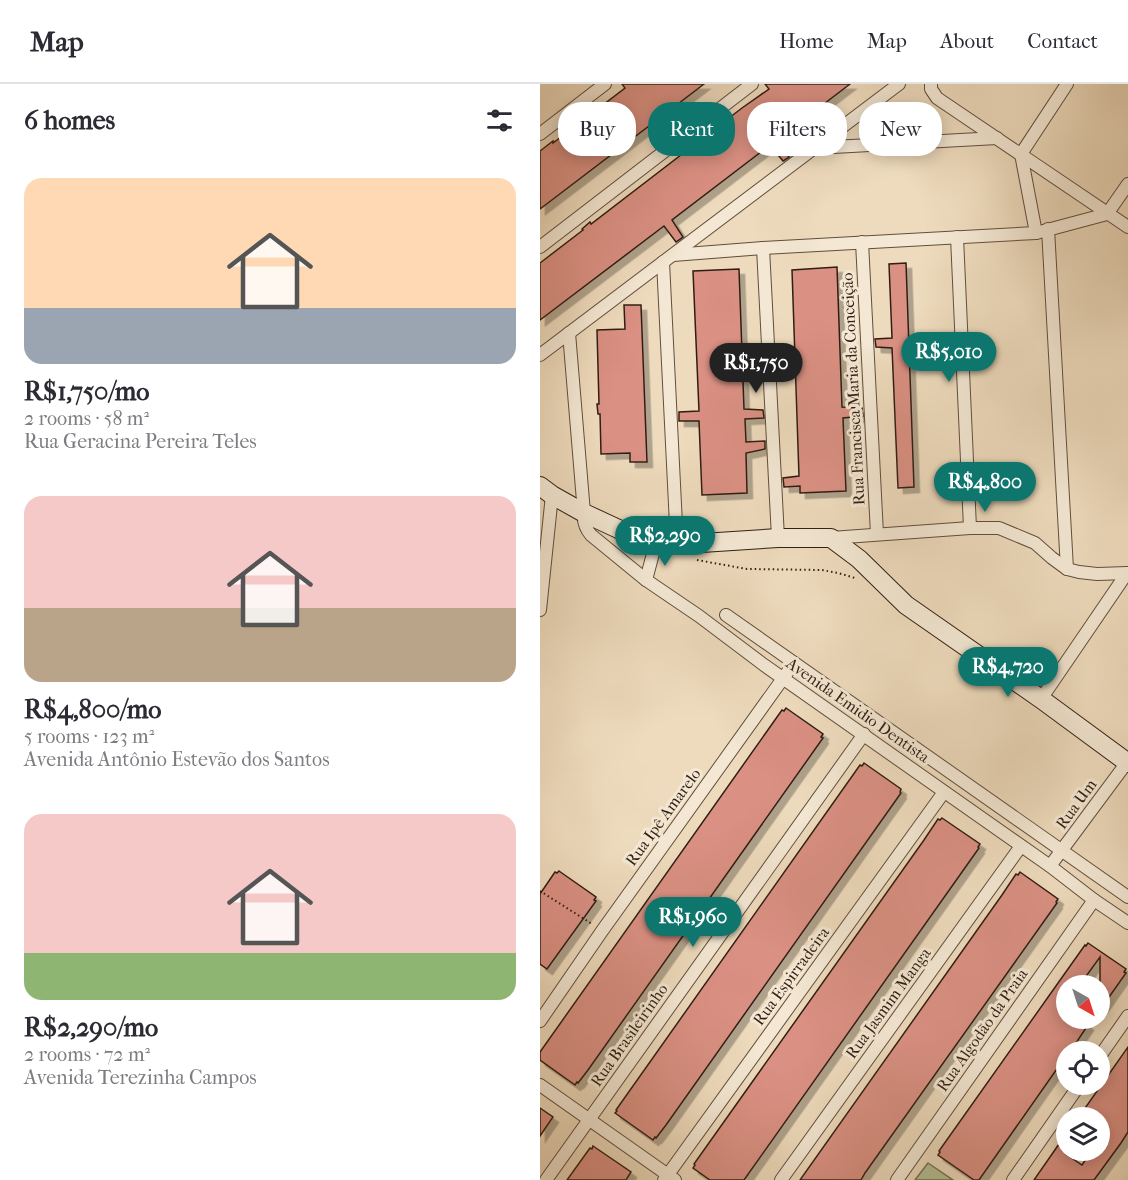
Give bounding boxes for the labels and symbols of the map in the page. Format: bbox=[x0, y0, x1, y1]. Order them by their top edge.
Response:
street label: Rua Francisca Maria da Conceição bbox=[837, 272, 869, 506]
pin: R$5,010 bbox=[894, 332, 1004, 383]
pin: R$1,750 bbox=[701, 343, 811, 394]
pin: R$4,800 bbox=[930, 462, 1040, 513]
pin: R$2,290 bbox=[610, 516, 720, 567]
pin: R$4,720 bbox=[953, 647, 1063, 698]
street label: Avenida Emidio Dentista bbox=[782, 653, 934, 767]
street label: Rua Ipê Amarelo bbox=[621, 765, 705, 869]
street label: Rua Um bbox=[1052, 775, 1101, 833]
pin: R$1,960 bbox=[638, 897, 748, 948]
street label: Rua Espirradeira bbox=[749, 923, 833, 1029]
street label: Rua Jasmim Manga bbox=[841, 943, 935, 1062]
street label: Rua Algodão da Praia bbox=[932, 964, 1032, 1095]
north arrow bbox=[1056, 975, 1110, 1029]
street label: Rua Brasileirinho bbox=[586, 980, 672, 1090]

